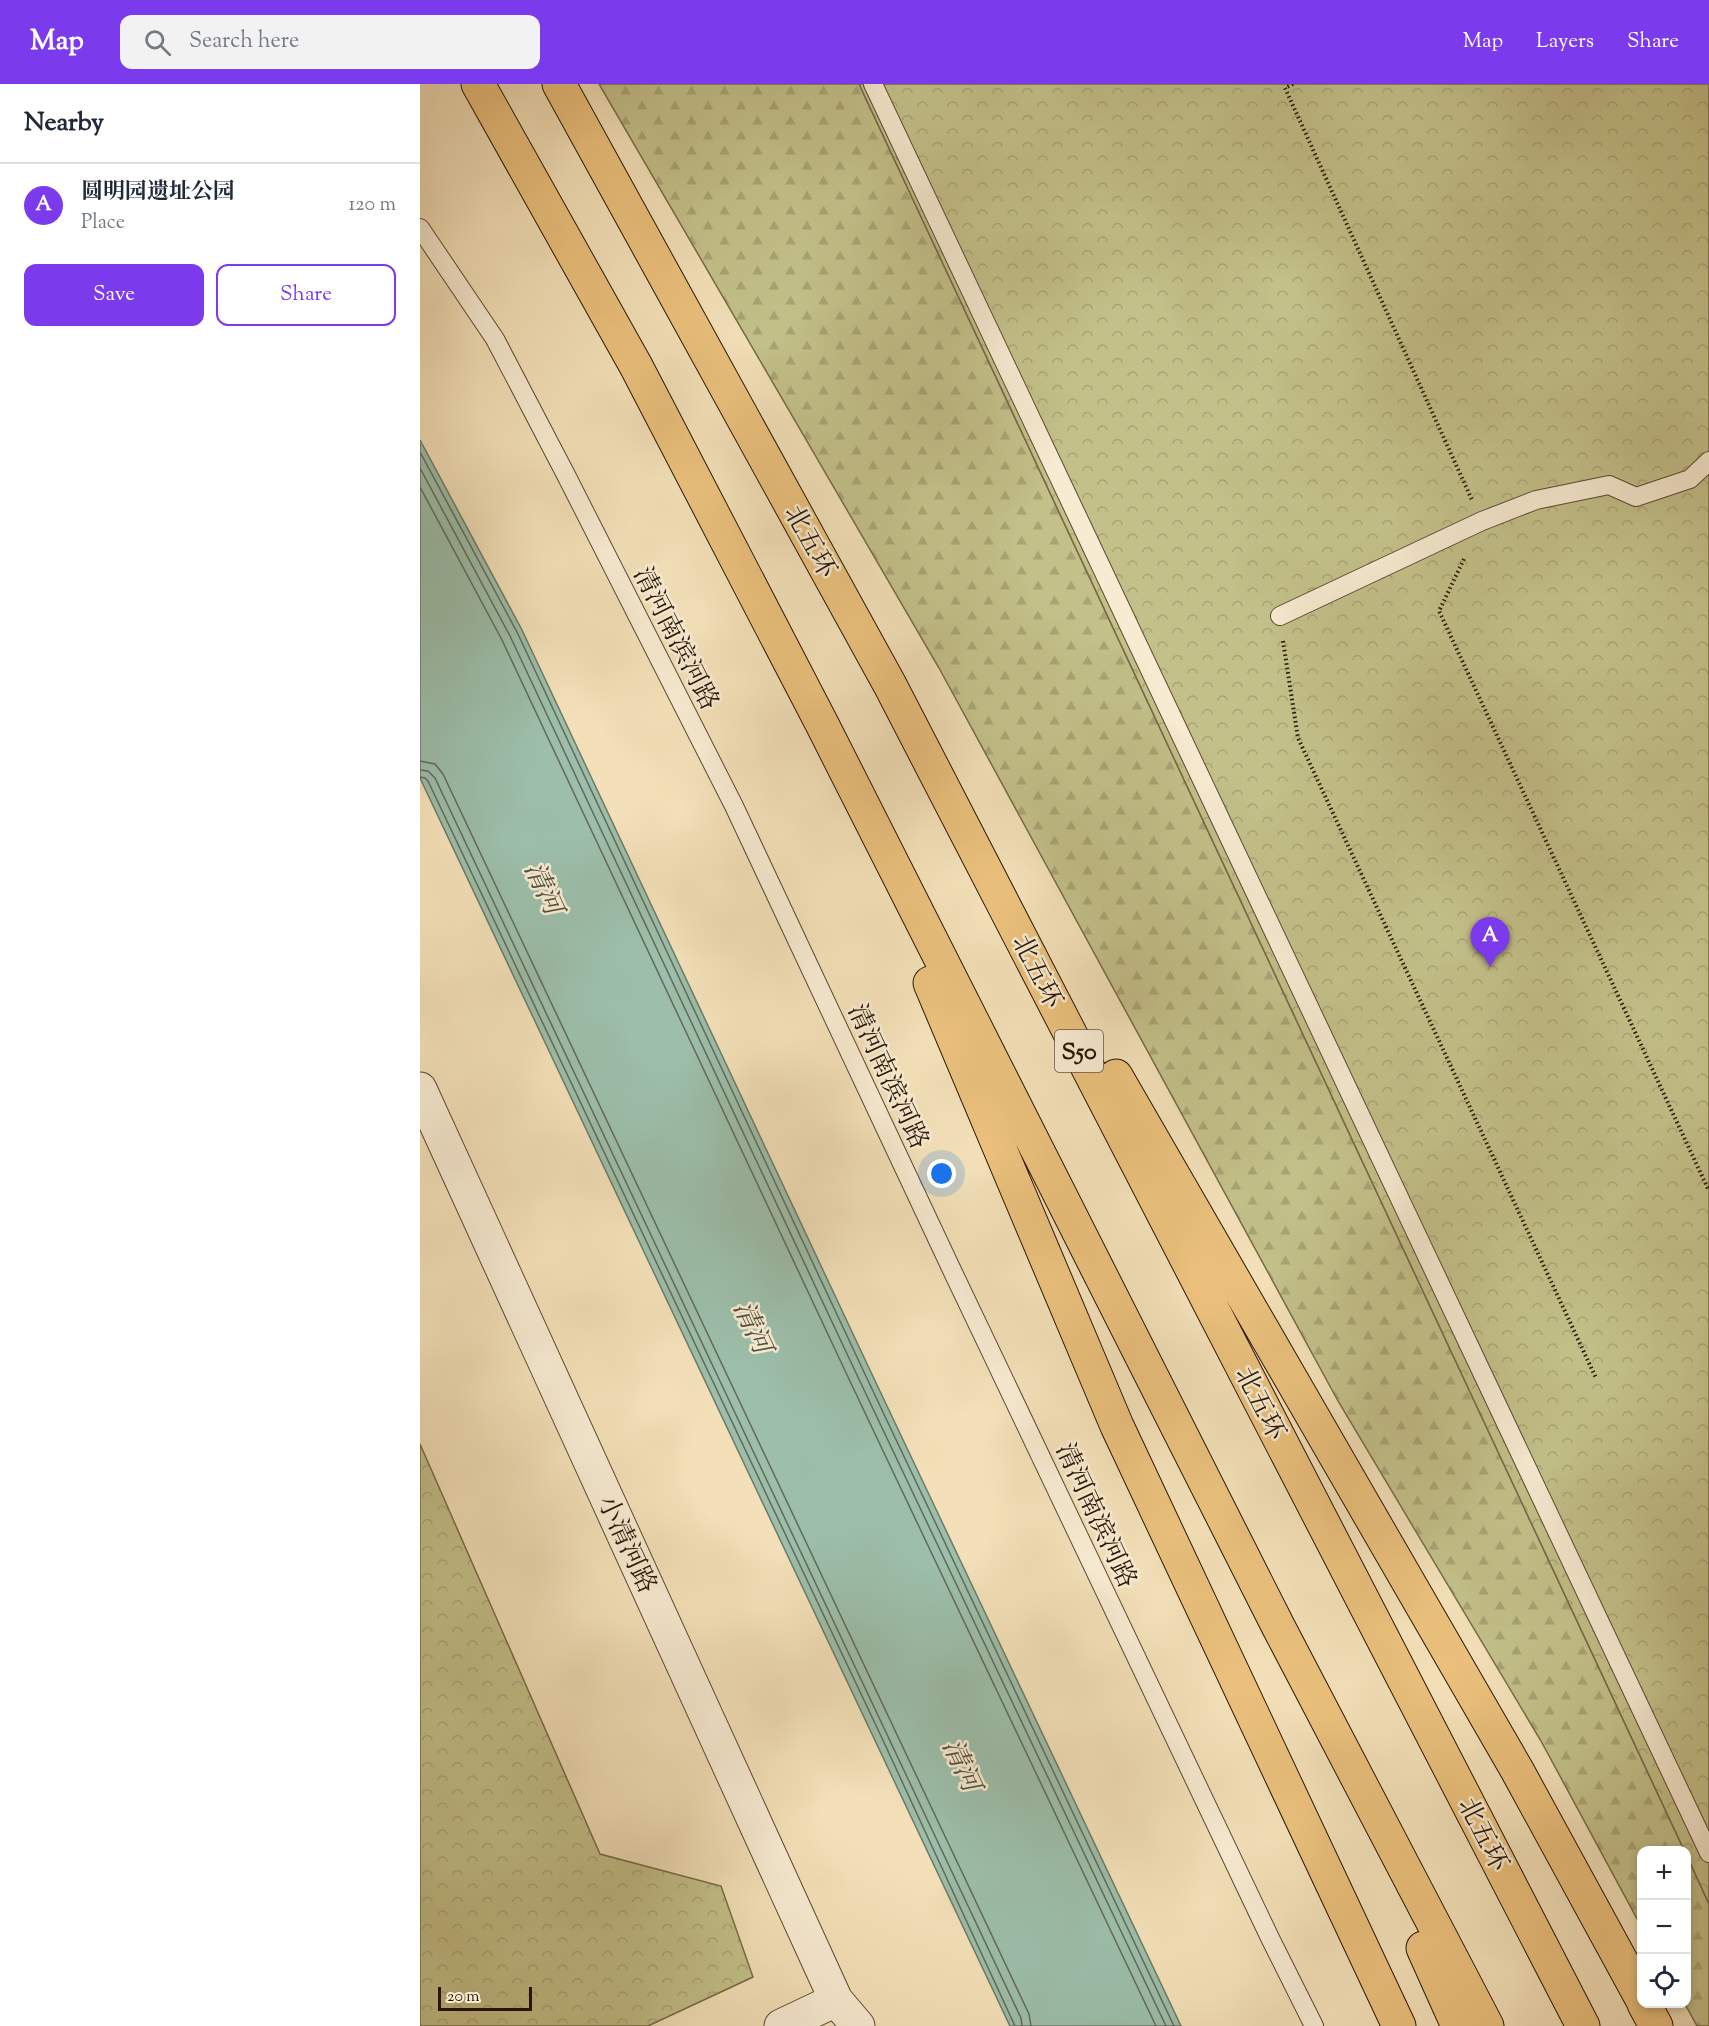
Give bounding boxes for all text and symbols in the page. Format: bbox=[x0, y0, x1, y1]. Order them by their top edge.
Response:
search box bbox=[120, 15, 540, 69]
text: Map bbox=[30, 22, 84, 62]
icon: search bbox=[141, 26, 174, 59]
text: Search here bbox=[189, 26, 299, 58]
text: Map bbox=[1463, 27, 1503, 57]
text: Layers bbox=[1536, 27, 1594, 57]
text: Share bbox=[1627, 27, 1679, 57]
text: Nearby bbox=[24, 105, 104, 142]
text: 圆明园遗址公园 bbox=[81, 177, 235, 209]
text: A bbox=[35, 191, 52, 220]
text: 120 m bbox=[348, 191, 396, 220]
text: Place bbox=[81, 209, 125, 238]
button: Save bbox=[24, 264, 204, 326]
button: Share bbox=[216, 264, 396, 326]
street label: 北五环 bbox=[774, 499, 844, 585]
street label: 清河南滨河路 bbox=[623, 561, 727, 717]
water label: 清河 bbox=[513, 856, 573, 926]
pin: A bbox=[1470, 918, 1510, 967]
street label: 北五环 bbox=[1002, 929, 1070, 1015]
street label: 清河南滨河路 bbox=[837, 999, 936, 1156]
road number: S50 bbox=[1055, 1030, 1103, 1072]
your location bbox=[927, 1159, 956, 1188]
water label: 清河 bbox=[722, 1295, 782, 1365]
street label: 北五环 bbox=[1225, 1361, 1293, 1447]
street label: 清河南滨河路 bbox=[1045, 1438, 1144, 1595]
street label: 小清河路 bbox=[587, 1490, 664, 1600]
water label: 清河 bbox=[931, 1733, 991, 1803]
street label: 北五环 bbox=[1448, 1792, 1516, 1878]
map controls bbox=[1637, 1846, 1691, 2008]
button: + bbox=[1637, 1846, 1691, 1900]
button: − bbox=[1637, 1900, 1691, 1954]
button: locate bbox=[1637, 1954, 1691, 2008]
scale bar bbox=[438, 1984, 532, 2012]
text: 20 m bbox=[447, 1986, 480, 2009]

